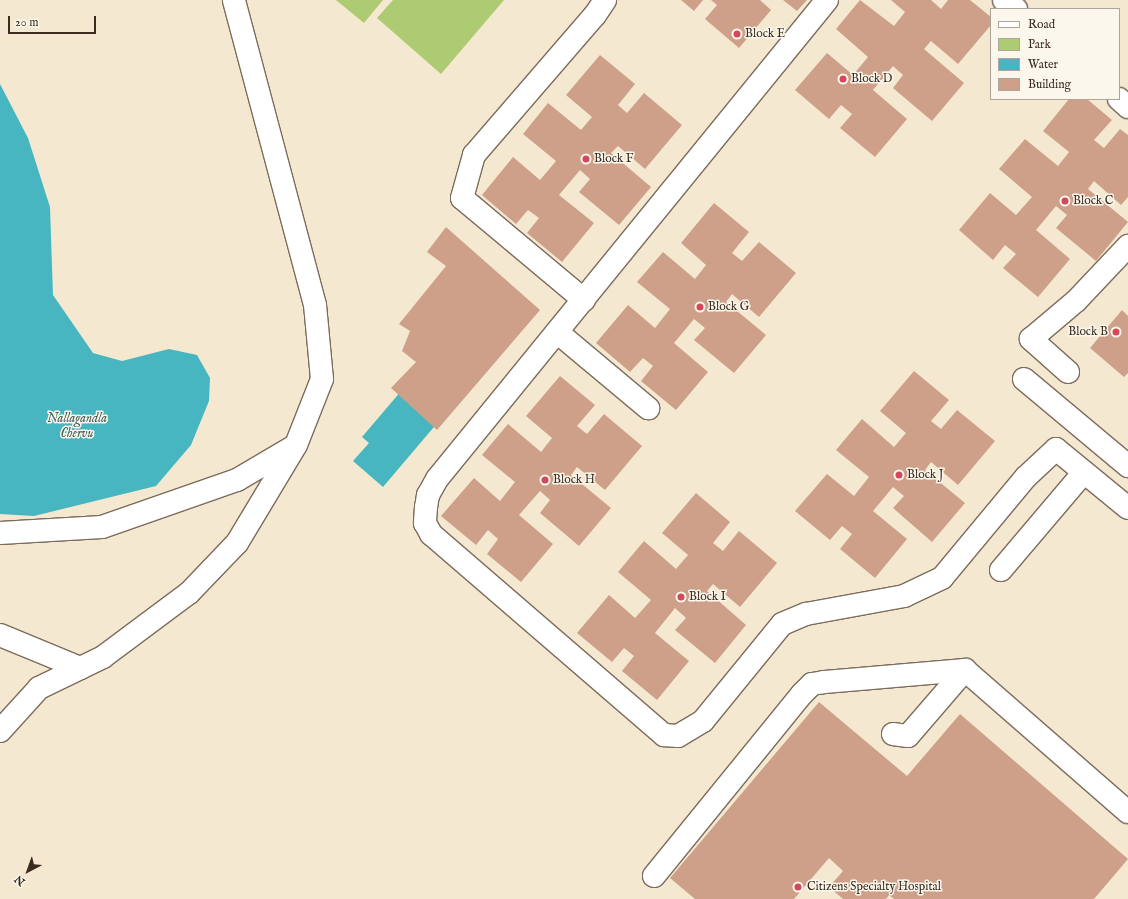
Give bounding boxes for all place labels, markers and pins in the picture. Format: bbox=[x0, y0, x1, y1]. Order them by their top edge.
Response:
place label: Block E bbox=[745, 27, 785, 41]
marker: Block E bbox=[732, 29, 742, 39]
place label: Block D bbox=[851, 72, 892, 86]
marker: Block D bbox=[838, 74, 848, 84]
place label: Block F bbox=[594, 152, 633, 166]
marker: Block F bbox=[581, 154, 591, 164]
place label: Block C bbox=[1073, 194, 1113, 208]
marker: Block C bbox=[1060, 196, 1070, 206]
place label: Block G bbox=[708, 300, 749, 314]
marker: Block G bbox=[695, 302, 705, 312]
place label: Block B bbox=[1068, 325, 1108, 339]
marker: Block B bbox=[1111, 327, 1121, 337]
place label: Block J bbox=[907, 468, 944, 482]
marker: Block J bbox=[894, 470, 904, 480]
place label: Block H bbox=[553, 473, 595, 487]
marker: Block H bbox=[540, 475, 550, 485]
place label: Block I bbox=[689, 590, 726, 604]
marker: Block I bbox=[676, 592, 686, 602]
place label: Citizens Specialty Hospital bbox=[807, 880, 941, 894]
marker: Citizens Specialty Hospital bbox=[792, 881, 804, 893]

